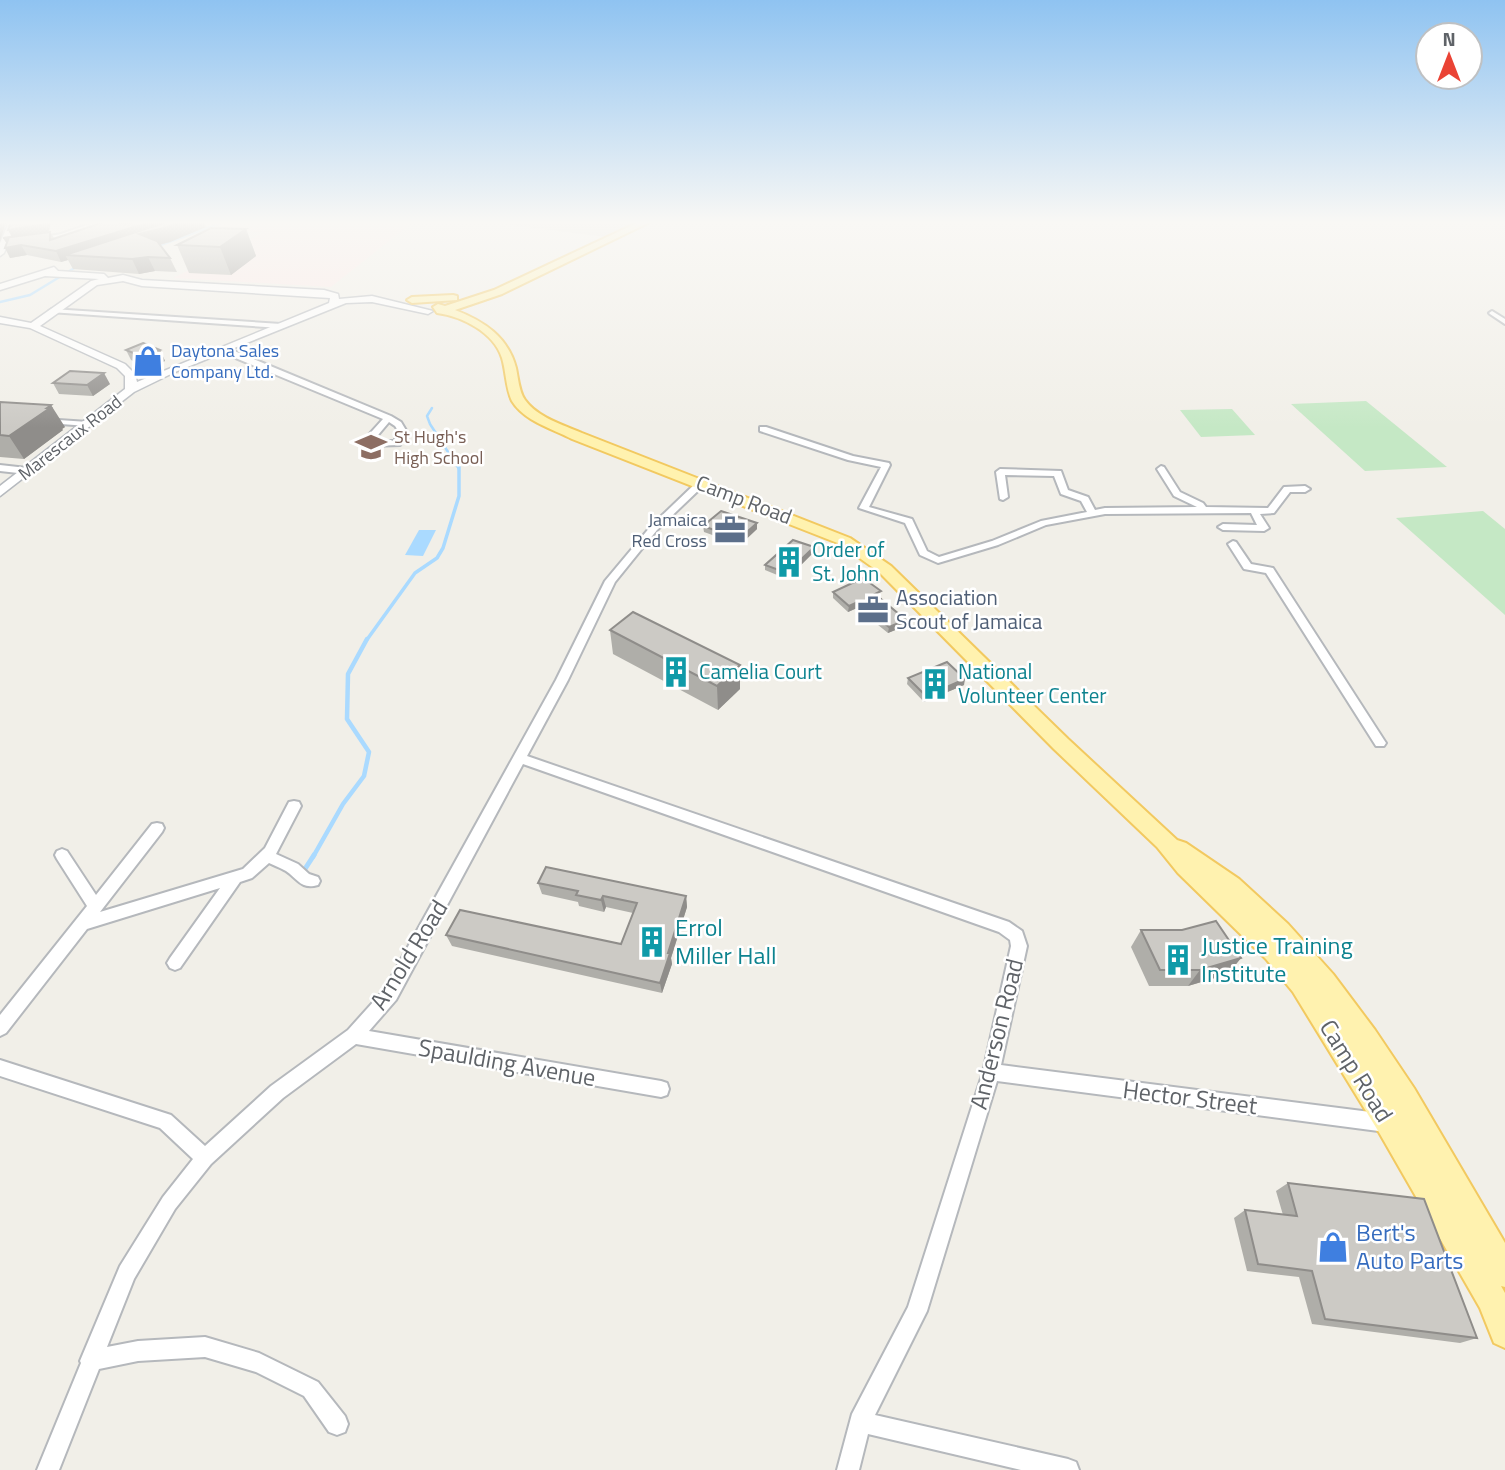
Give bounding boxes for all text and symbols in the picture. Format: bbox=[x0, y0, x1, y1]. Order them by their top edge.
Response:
north arrow bbox=[1414, 21, 1484, 91]
text: N bbox=[1442, 24, 1456, 53]
place label: Daytona Sales Company Ltd. bbox=[171, 337, 279, 385]
shop icon: Daytona Sales Company Ltd. bbox=[131, 344, 165, 378]
street label: Marescaux Road bbox=[12, 388, 127, 487]
place label: St Hugh's High School bbox=[394, 423, 483, 471]
school or university icon: St Hugh's High School bbox=[354, 430, 388, 464]
street label: Camp Road bbox=[692, 466, 797, 532]
place label: Jamaica Red Cross bbox=[631, 506, 707, 554]
office icon: Jamaica Red Cross bbox=[713, 513, 747, 547]
place label: Order of St. John bbox=[812, 533, 885, 589]
building icon: Order of St. John bbox=[772, 545, 806, 579]
place label: Association Scout of Jamaica bbox=[896, 581, 1043, 637]
office icon: Association Scout of Jamaica bbox=[856, 593, 890, 627]
building icon: Camelia Court bbox=[659, 655, 693, 689]
place label: Camelia Court bbox=[699, 655, 822, 687]
place label: National Volunteer Center bbox=[958, 655, 1107, 711]
building icon: National Volunteer Center bbox=[918, 667, 952, 701]
street label: Arnold Road bbox=[360, 892, 456, 1016]
place label: Errol Miller Hall bbox=[675, 909, 777, 973]
building icon: Errol Miller Hall bbox=[635, 925, 669, 959]
place label: Justice Training Institute bbox=[1201, 927, 1353, 991]
building icon: Justice Training Institute bbox=[1161, 943, 1195, 977]
street label: Anderson Road bbox=[960, 955, 1032, 1113]
street label: Camp Road bbox=[1311, 1012, 1403, 1129]
street label: Spaulding Avenue bbox=[416, 1029, 599, 1095]
street label: Hector Street bbox=[1121, 1071, 1260, 1123]
place label: Bert's Auto Parts bbox=[1356, 1214, 1463, 1278]
shop icon: Bert's Auto Parts bbox=[1316, 1230, 1350, 1264]

